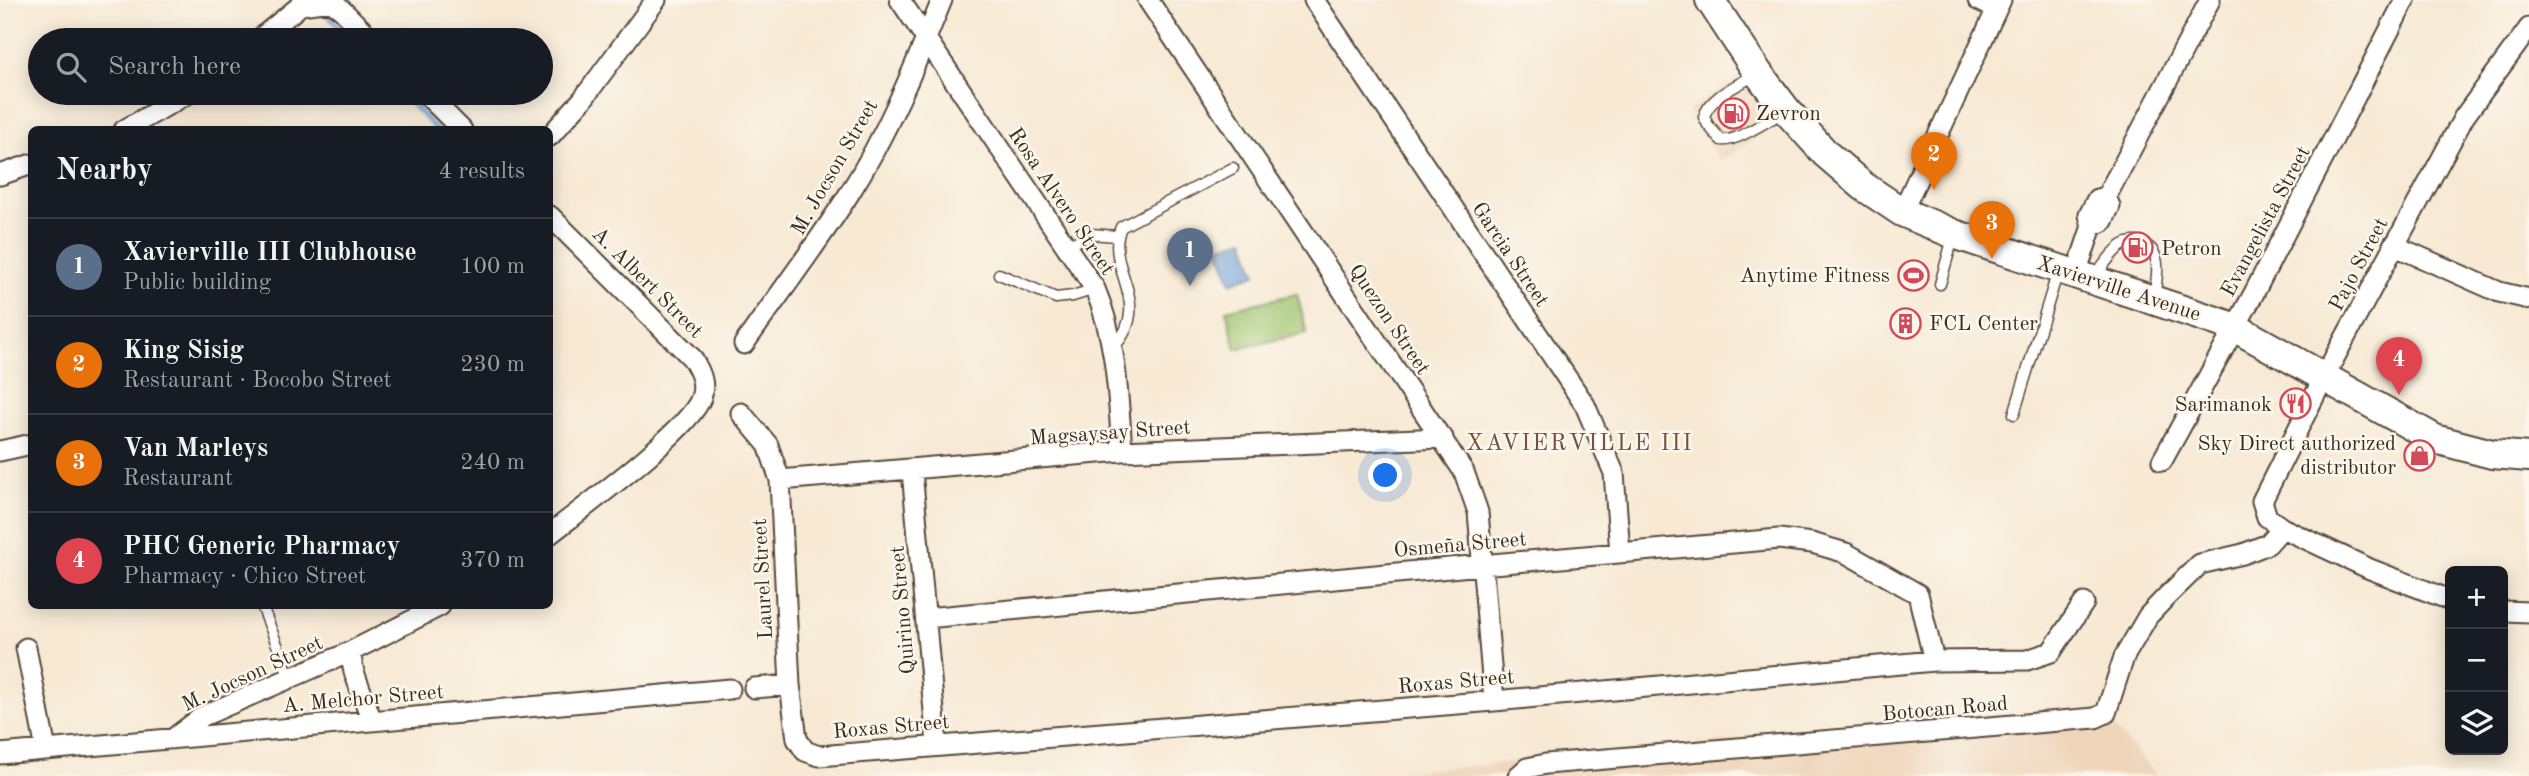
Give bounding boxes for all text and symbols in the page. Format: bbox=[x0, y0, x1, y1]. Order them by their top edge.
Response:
search box bbox=[28, 28, 553, 105]
icon: search bbox=[52, 48, 90, 86]
text: Search here bbox=[108, 54, 241, 80]
street label: M. Jocson Street bbox=[788, 96, 883, 239]
fuel station icon: Zevron bbox=[1716, 96, 1750, 130]
place label: Zevron bbox=[1756, 104, 1821, 125]
street label: Rosa Alvero Street bbox=[1004, 124, 1118, 279]
pin: 2 bbox=[1911, 132, 1957, 190]
street label: Evangelista Street bbox=[2218, 143, 2315, 301]
text: Nearby bbox=[56, 156, 153, 186]
text: 4 results bbox=[439, 160, 525, 183]
street label: Garcia Street bbox=[1467, 199, 1552, 311]
pin: 3 bbox=[1969, 201, 2015, 259]
street label: Pajo Street bbox=[2326, 215, 2393, 315]
street label: A. Albert Street bbox=[587, 224, 706, 343]
pin: 1 bbox=[1167, 228, 1213, 286]
fuel station icon: Petron bbox=[2121, 231, 2155, 265]
place label: Petron bbox=[2161, 239, 2222, 260]
text: Xavierville III Clubhouse bbox=[123, 240, 417, 266]
street label: Xavierville Avenue bbox=[2034, 253, 2203, 326]
text: 1 bbox=[72, 255, 86, 278]
text: 100 m bbox=[460, 255, 525, 278]
sports icon: Anytime Fitness bbox=[1896, 258, 1930, 292]
street label: Quezon Street bbox=[1344, 261, 1433, 379]
place label: Anytime Fitness bbox=[1740, 266, 1890, 287]
text: Public building bbox=[123, 271, 271, 294]
building icon: FCL Center bbox=[1889, 306, 1923, 340]
place label: FCL Center bbox=[1929, 314, 2038, 335]
pin: 4 bbox=[2376, 337, 2422, 395]
text: King Sisig bbox=[123, 338, 244, 364]
text: 2 bbox=[72, 353, 86, 376]
text: 230 m bbox=[460, 353, 525, 376]
text: Restaurant · Bocobo Street bbox=[123, 369, 392, 392]
restaurant icon: Sarimanok bbox=[2278, 387, 2312, 421]
place label: Sarimanok bbox=[2175, 395, 2272, 416]
street label: Magsaysay Street bbox=[1029, 417, 1191, 450]
district label: XAVIERVILLE III bbox=[1466, 432, 1694, 455]
place label: Sky Direct authorized distributor bbox=[2197, 434, 2396, 479]
text: Van Marleys bbox=[123, 436, 268, 462]
shop icon: Sky Direct authorized distributor bbox=[2402, 438, 2436, 472]
text: 3 bbox=[72, 451, 86, 474]
text: 240 m bbox=[460, 451, 525, 474]
your location bbox=[1368, 458, 1402, 492]
text: Restaurant bbox=[123, 467, 233, 490]
street label: Laurel Street bbox=[750, 518, 777, 640]
street label: Osmeña Street bbox=[1393, 529, 1527, 562]
text: PHC Generic Pharmacy bbox=[123, 534, 400, 560]
street label: Quirino Street bbox=[887, 545, 920, 675]
text: 4 bbox=[72, 549, 86, 572]
text: 370 m bbox=[460, 549, 525, 572]
text: Pharmacy · Chico Street bbox=[123, 565, 366, 588]
map controls bbox=[2445, 566, 2508, 755]
button: + bbox=[2445, 566, 2508, 629]
button: − bbox=[2445, 629, 2508, 692]
street label: M. Jocson Street bbox=[179, 633, 326, 716]
street label: Roxas Street bbox=[1397, 667, 1515, 698]
street label: A. Melchor Street bbox=[282, 682, 445, 717]
button: layers bbox=[2445, 692, 2508, 755]
street label: Botocan Road bbox=[1881, 694, 2009, 725]
street label: Roxas Street bbox=[832, 712, 950, 743]

